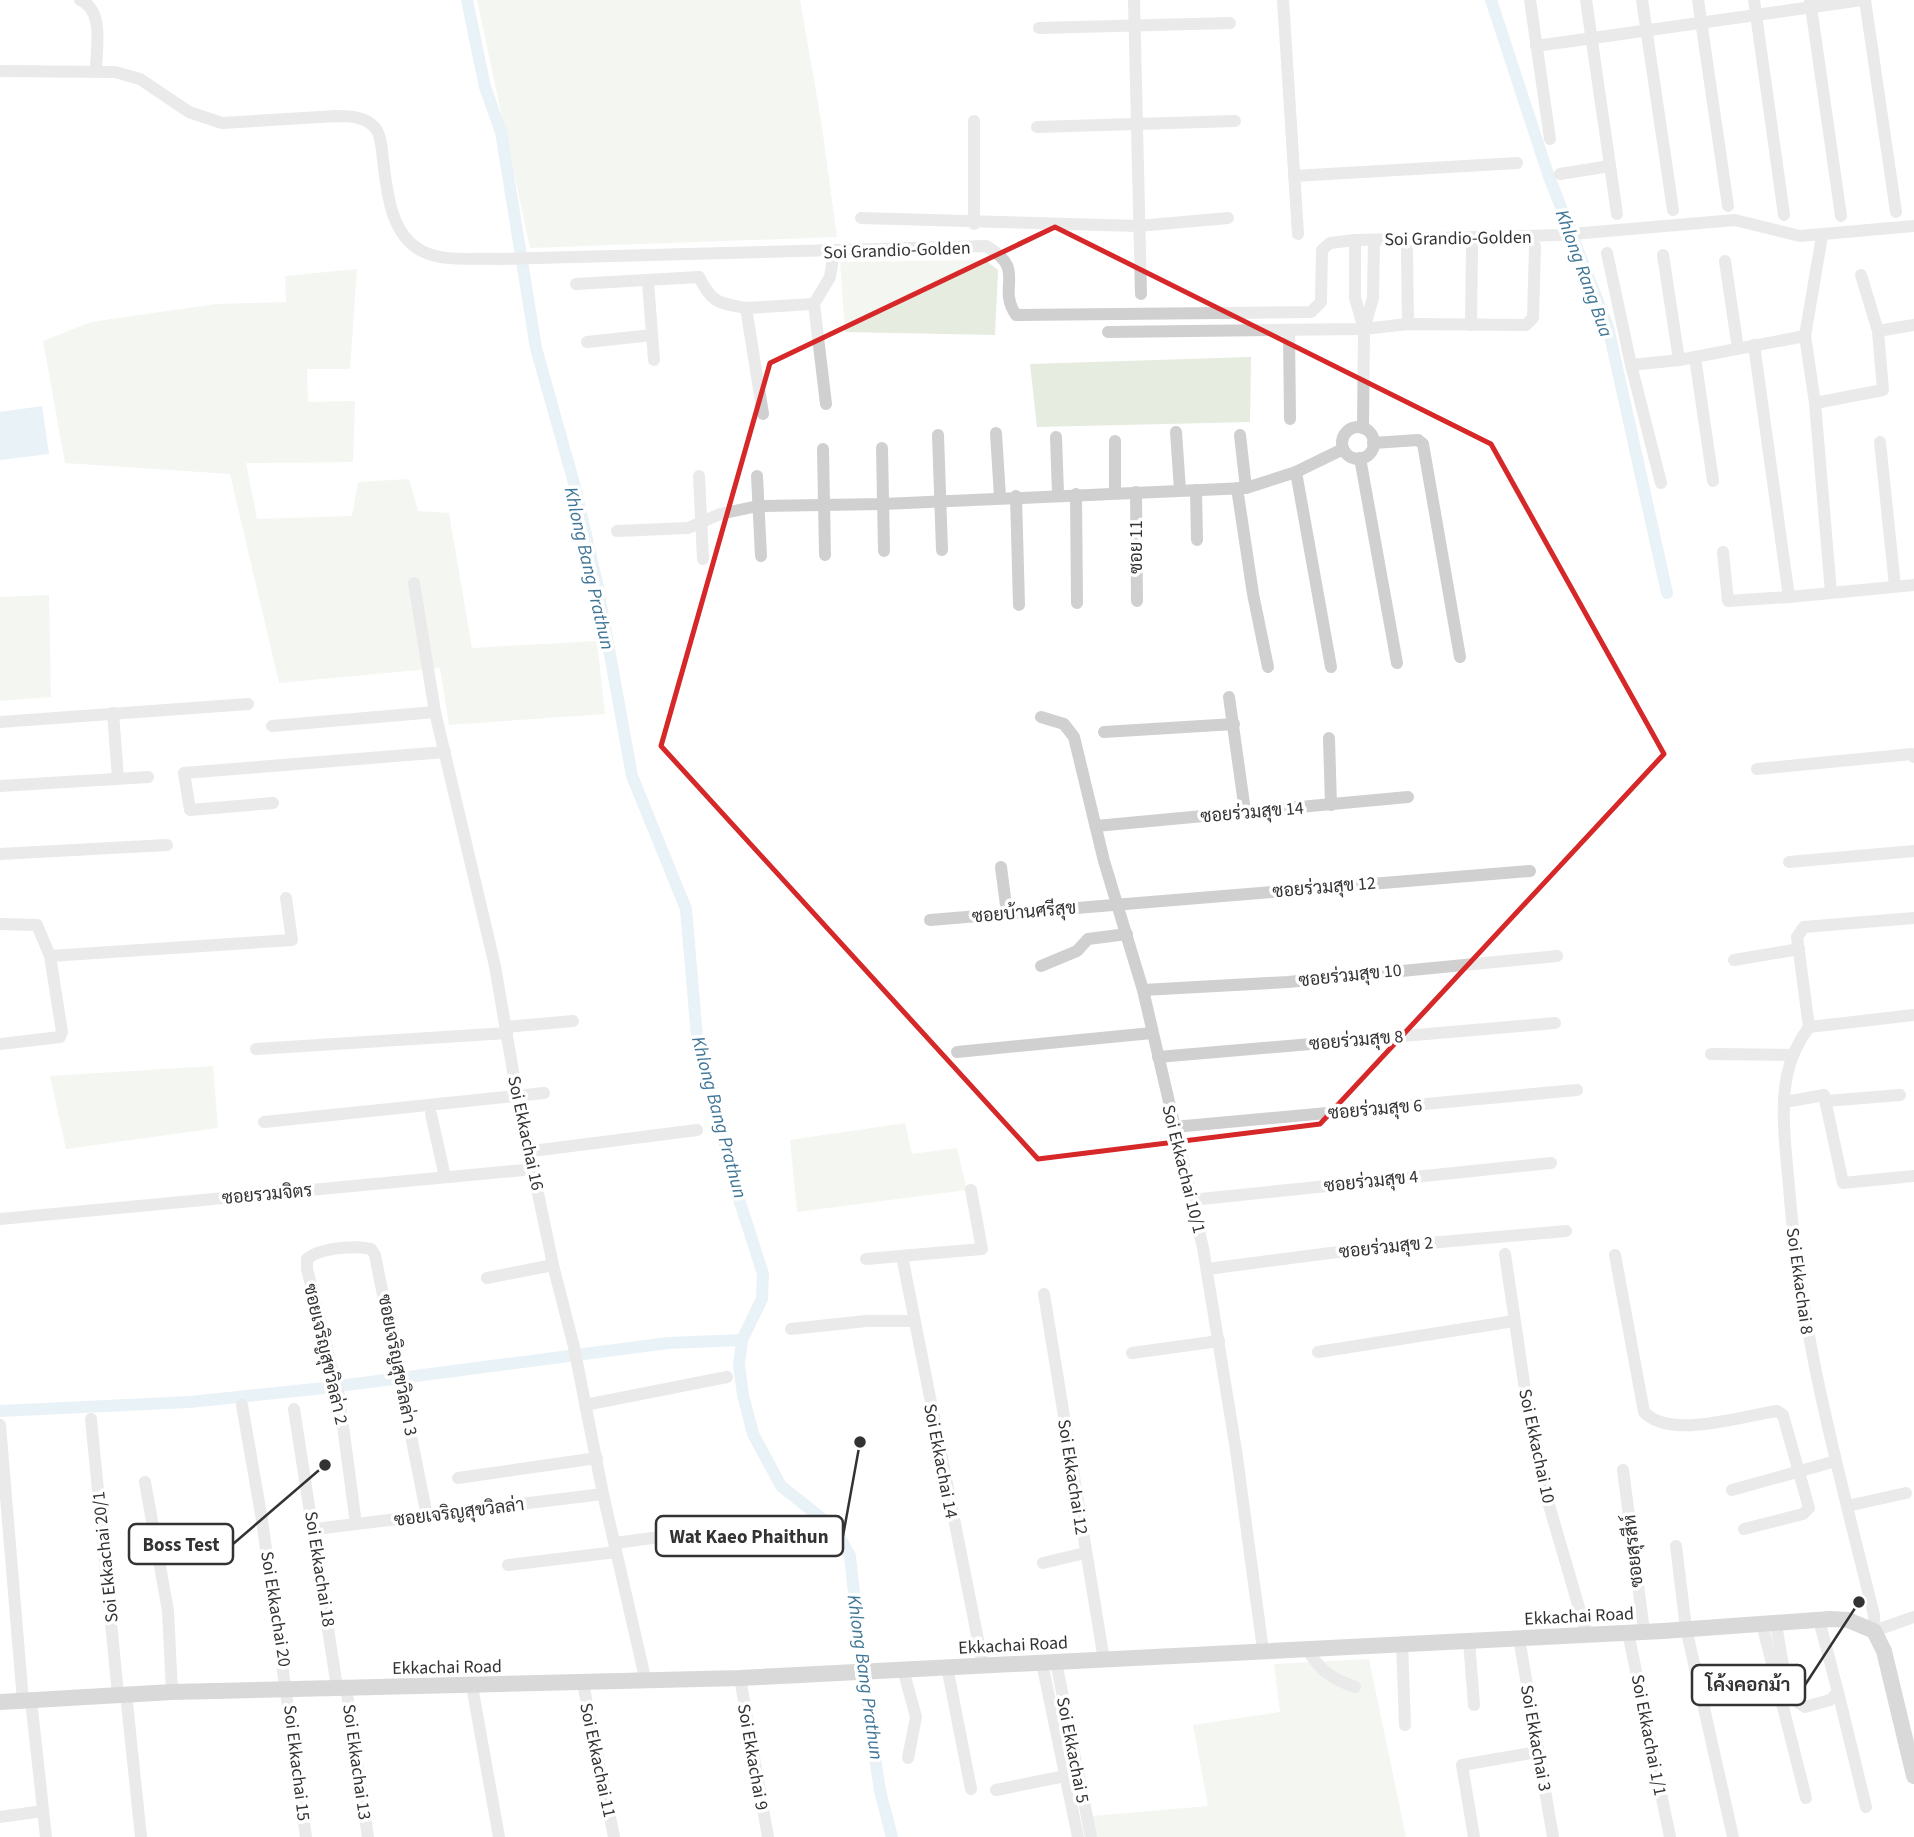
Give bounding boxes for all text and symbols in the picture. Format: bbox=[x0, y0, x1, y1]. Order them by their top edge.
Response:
water label: Khlong Rang Bua bbox=[1548, 206, 1619, 341]
street label: Soi Grandio-Golden bbox=[1384, 225, 1532, 252]
street label: Soi Grandio-Golden bbox=[823, 235, 971, 266]
water label: Khlong Bang Prathun bbox=[557, 484, 620, 653]
street label: ซอย 11 bbox=[1124, 520, 1149, 574]
street label: ซอยร่วมสุข 14 bbox=[1199, 796, 1305, 829]
street label: ซอยร่วมสุข 12 bbox=[1271, 871, 1377, 904]
street label: ซอยบ้านศรีสุข bbox=[971, 894, 1077, 930]
street label: ซอยร่วมสุข 10 bbox=[1297, 958, 1403, 993]
street label: ซอยร่วมสุข 8 bbox=[1308, 1024, 1404, 1057]
water label: Khlong Bang Prathun bbox=[684, 1033, 753, 1201]
street label: Soi Ekkachai 16 bbox=[501, 1073, 550, 1193]
street label: ซอยร่วมสุข 6 bbox=[1327, 1093, 1423, 1126]
street label: Soi Ekkachai 10/1 bbox=[1155, 1102, 1212, 1236]
street label: ซอยร่วมสุข 4 bbox=[1323, 1164, 1419, 1199]
street label: ซอยรวมจิตร bbox=[221, 1178, 314, 1211]
street label: Soi Ekkachai 8 bbox=[1780, 1226, 1819, 1336]
street label: ซอยร่วมสุข 2 bbox=[1338, 1230, 1434, 1265]
street label: ซอยเจริญสุขวิลล่า 2 bbox=[297, 1281, 354, 1427]
street label: ซอยเจริญสุขวิลล่า 3 bbox=[372, 1292, 423, 1438]
street label: Soi Ekkachai 10 bbox=[1512, 1386, 1561, 1506]
street label: Soi Ekkachai 14 bbox=[917, 1401, 964, 1521]
street label: Soi Ekkachai 12 bbox=[1051, 1418, 1094, 1537]
street label: Soi Ekkachai 20/1 bbox=[86, 1490, 125, 1624]
street label: ซอยเจริญสุขวิลล่า bbox=[392, 1492, 526, 1533]
street label: Soi Ekkachai 18 bbox=[298, 1510, 341, 1629]
street label: ซอยสุรสีห์ bbox=[1616, 1513, 1650, 1589]
callout: Wat Kaeo Phaithun bbox=[656, 1516, 843, 1556]
callout: Boss Test bbox=[129, 1524, 233, 1564]
text: Wat Kaeo Phaithun bbox=[669, 1524, 829, 1551]
text: Boss Test bbox=[143, 1532, 219, 1559]
street label: Soi Ekkachai 20 bbox=[254, 1550, 297, 1669]
water label: Khlong Bang Prathun bbox=[840, 1593, 889, 1762]
street label: Ekkachai Road bbox=[1523, 1601, 1635, 1632]
street label: Ekkachai Road bbox=[957, 1630, 1069, 1661]
street label: Ekkachai Road bbox=[392, 1654, 502, 1681]
callout: โค้งคอกม้า bbox=[1692, 1665, 1805, 1705]
street label: Soi Ekkachai 1/1 bbox=[1625, 1672, 1673, 1798]
text: โค้งคอกม้า bbox=[1704, 1672, 1791, 1699]
street label: Soi Ekkachai 3 bbox=[1514, 1683, 1557, 1793]
street label: Soi Ekkachai 5 bbox=[1050, 1695, 1095, 1805]
street label: Soi Ekkachai 11 bbox=[573, 1700, 622, 1820]
street label: Soi Ekkachai 9 bbox=[731, 1702, 774, 1812]
street label: Soi Ekkachai 13 bbox=[336, 1703, 377, 1822]
street label: Soi Ekkachai 15 bbox=[277, 1704, 316, 1822]

